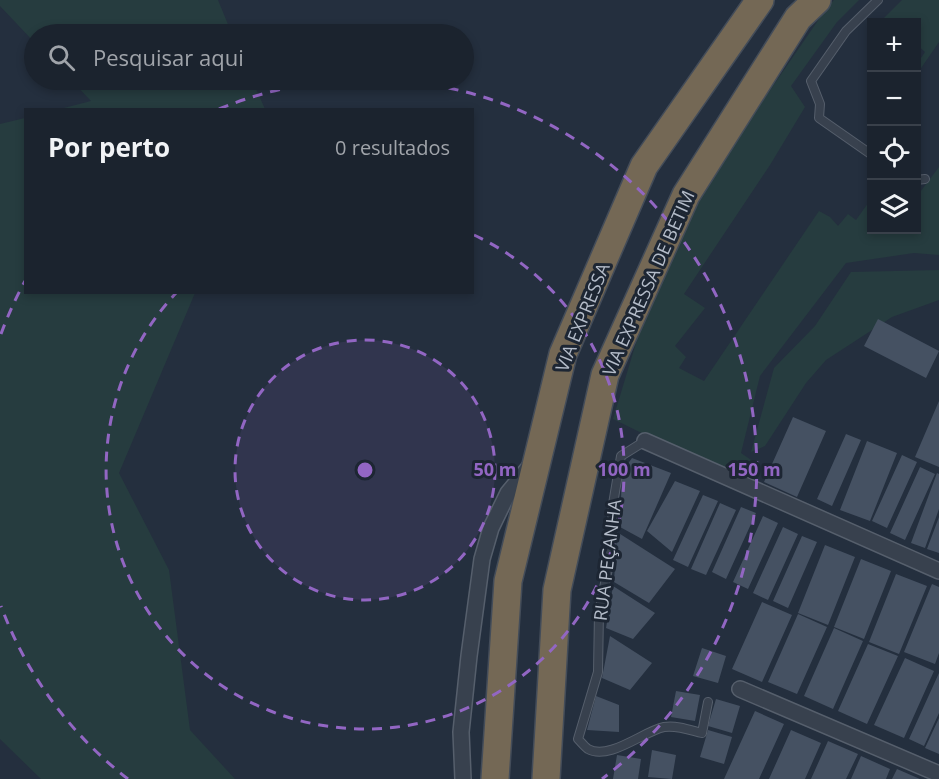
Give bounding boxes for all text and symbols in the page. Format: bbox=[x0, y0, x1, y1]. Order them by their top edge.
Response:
map controls bbox=[867, 18, 921, 234]
button: + bbox=[867, 18, 921, 72]
search box bbox=[24, 24, 474, 90]
icon: search bbox=[45, 41, 78, 74]
text: Pesquisar aqui bbox=[93, 42, 244, 72]
button: − bbox=[867, 72, 921, 126]
button: locate bbox=[867, 126, 921, 180]
text: Por perto bbox=[48, 129, 170, 165]
text: 0 resultados bbox=[335, 134, 450, 161]
button: layers bbox=[867, 180, 921, 234]
street label: VIA EXPRESSA DE BETIM bbox=[596, 187, 700, 379]
street label: VIA EXPRESSA bbox=[549, 258, 615, 375]
text: 50 m bbox=[474, 457, 516, 481]
text: 100 m bbox=[597, 457, 651, 481]
text: 150 m bbox=[727, 457, 781, 481]
centre of rings bbox=[355, 460, 375, 480]
street label: RUA PEÇANHA bbox=[588, 497, 626, 622]

